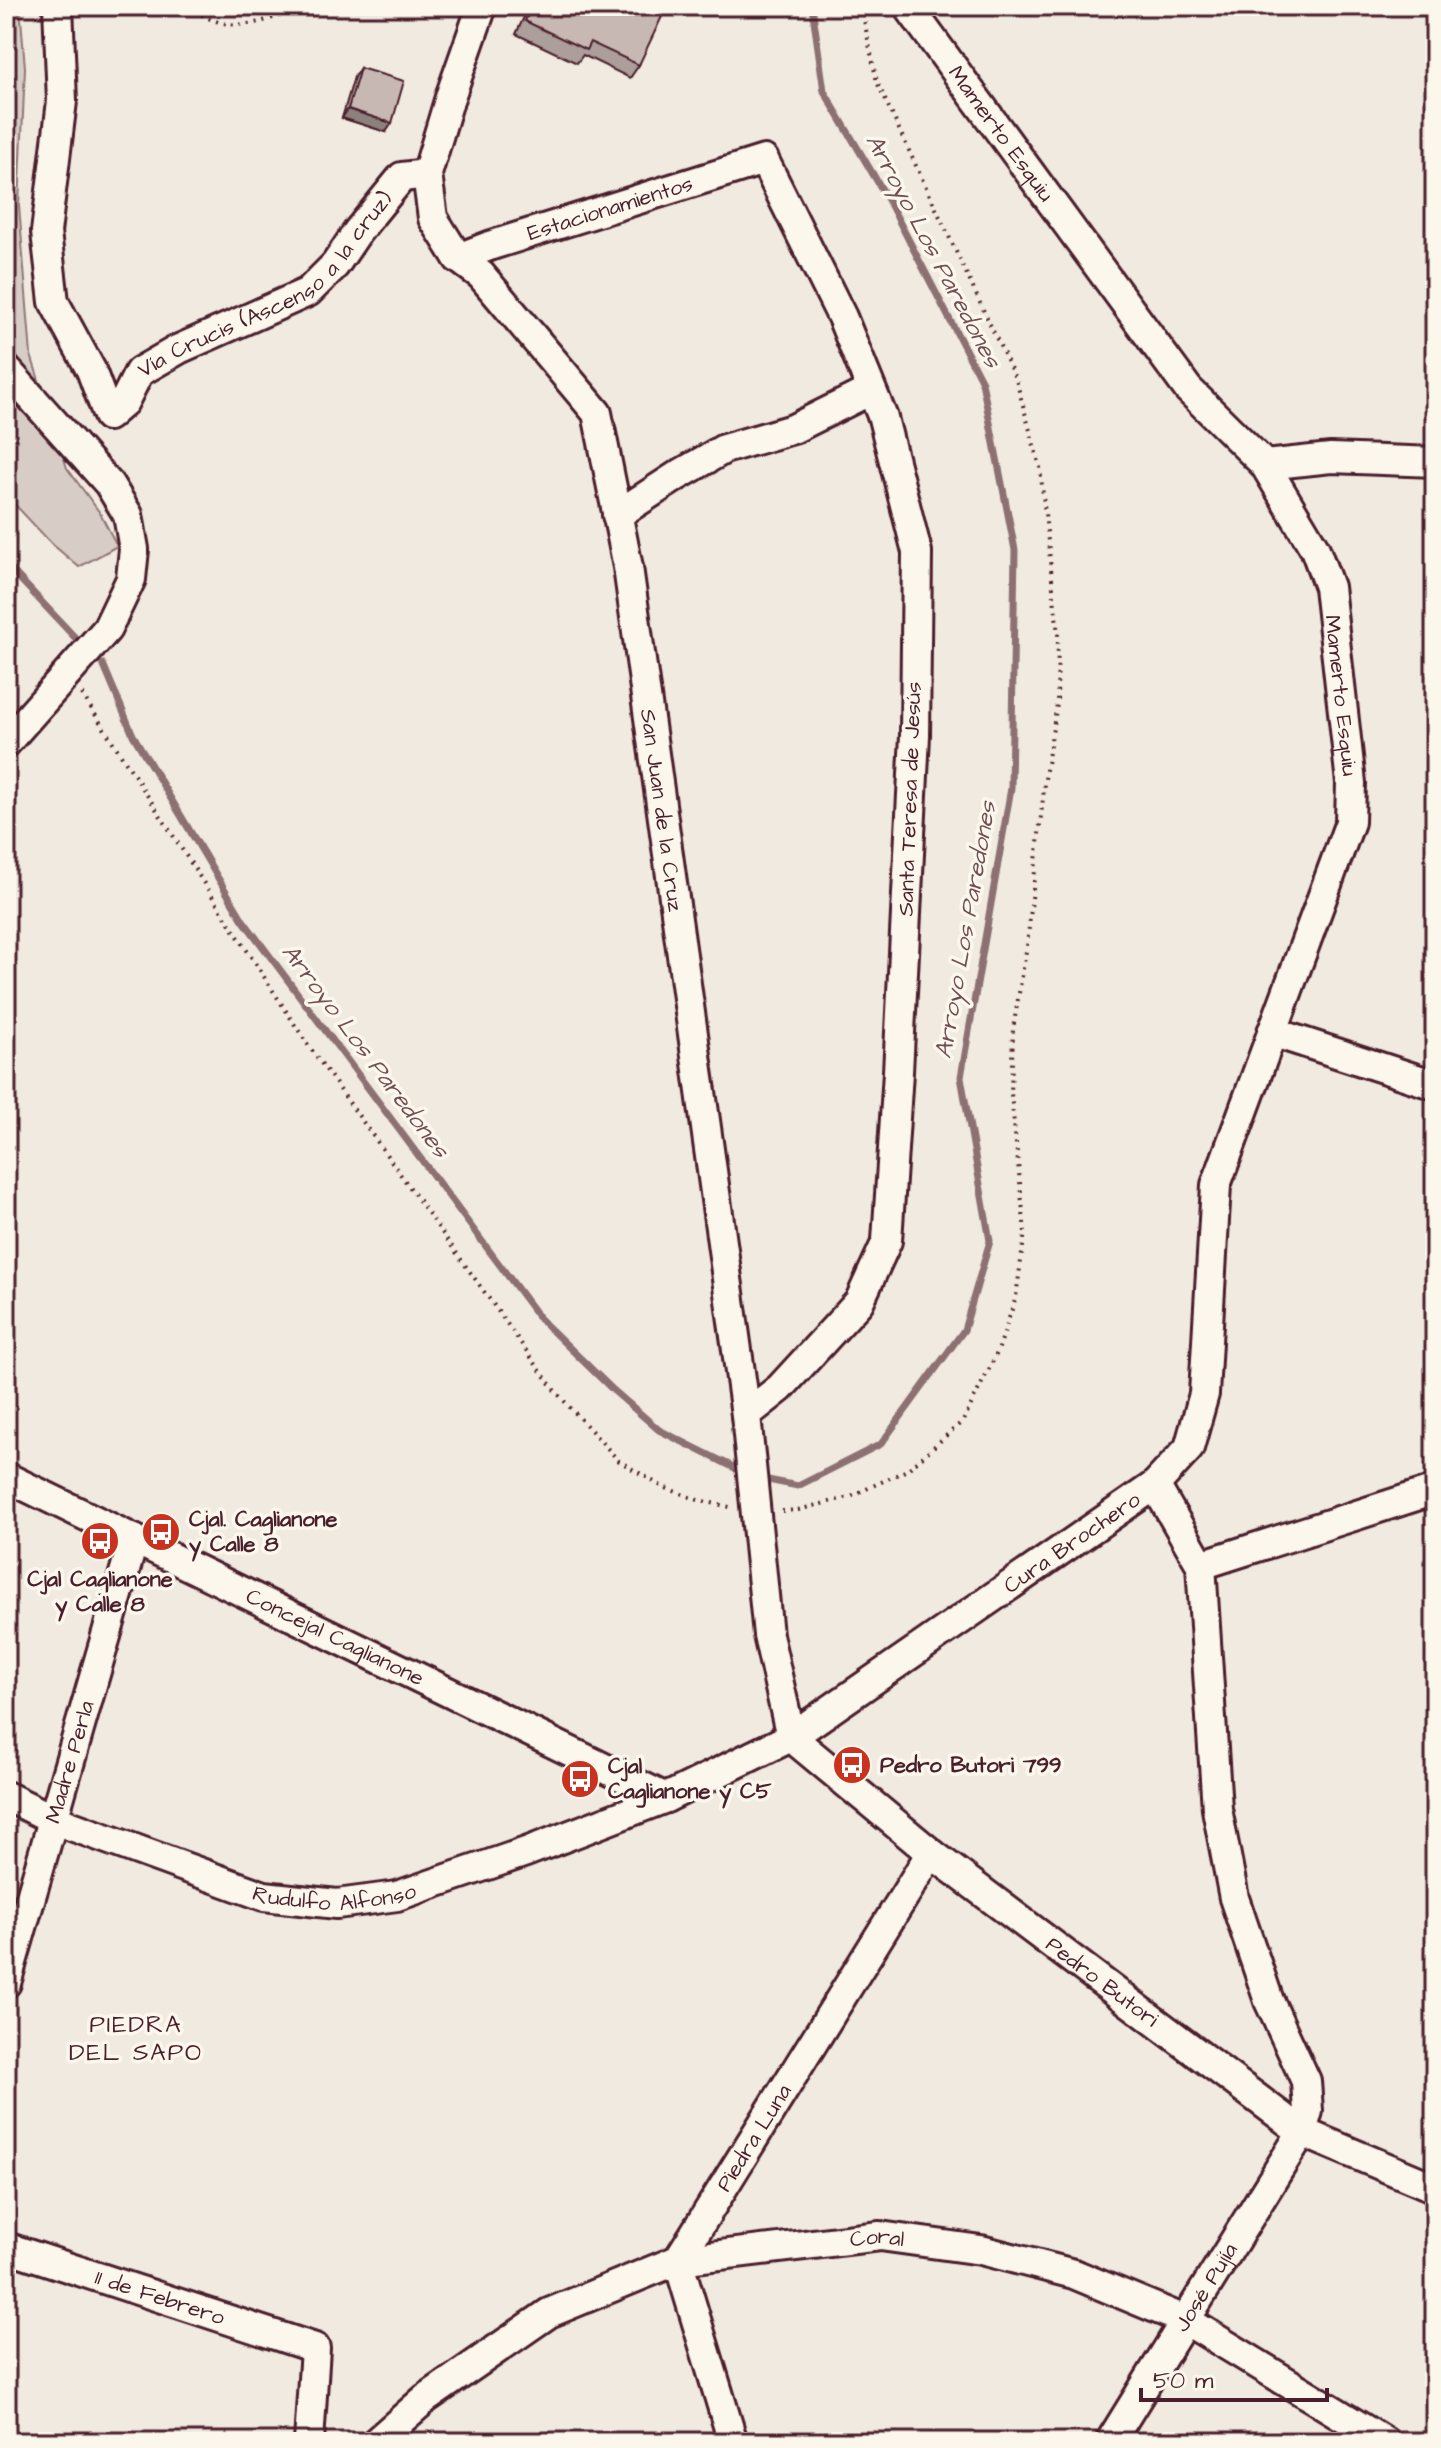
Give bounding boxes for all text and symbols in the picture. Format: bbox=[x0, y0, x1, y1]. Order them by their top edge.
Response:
street label: Mamerto Esquiu bbox=[941, 59, 1061, 208]
water label: Arroyo Los Paredones bbox=[857, 128, 1010, 375]
street label: Estacionamientos bbox=[523, 168, 697, 249]
street label: Vía Crucis (Ascenso a la cruz) bbox=[132, 184, 400, 385]
street label: Mamerto Esquiu bbox=[1317, 613, 1366, 778]
street label: Santa Teresa de Jesús bbox=[890, 681, 930, 917]
street label: San Juan de la Cruz bbox=[632, 707, 691, 914]
water label: Arroyo Los Paredones bbox=[927, 797, 1006, 1061]
water label: Arroyo Los Paredones bbox=[273, 937, 458, 1167]
street label: Cura Brochero bbox=[997, 1484, 1147, 1601]
place label: Cjal. Caglianone y Calle 8 bbox=[189, 1504, 338, 1562]
bus stop icon: Cjal. Caglianone y Calle 8 bbox=[140, 1511, 182, 1553]
bus stop icon: Cjal Caglianone y Calle 8 bbox=[79, 1520, 121, 1562]
place label: Cjal Caglianone y Calle 8 bbox=[27, 1564, 173, 1622]
street label: Concejal Caglianone bbox=[241, 1581, 430, 1694]
street label: Madre Perla bbox=[37, 1697, 102, 1827]
bus stop icon: Pedro Butori 799 bbox=[831, 1744, 873, 1786]
place label: Pedro Butori 799 bbox=[880, 1750, 1061, 1781]
place label: Cjal Caglianone y C5 bbox=[608, 1751, 772, 1809]
bus stop icon: Cjal Caglianone y C5 bbox=[559, 1758, 601, 1800]
street label: Rudulfo Alfonso bbox=[248, 1875, 421, 1920]
street label: Pedro Butori bbox=[1039, 1929, 1165, 2034]
district label: PIEDRA DEL SAPO bbox=[69, 2008, 203, 2070]
street label: Piedra Luna bbox=[709, 2078, 799, 2198]
street label: Coral bbox=[848, 2220, 906, 2255]
street label: José Pujía bbox=[1166, 2237, 1245, 2338]
street label: 11 de Febrero bbox=[91, 2262, 229, 2333]
scale bar bbox=[1141, 2352, 1327, 2402]
text: 50 m bbox=[1153, 2364, 1214, 2398]

